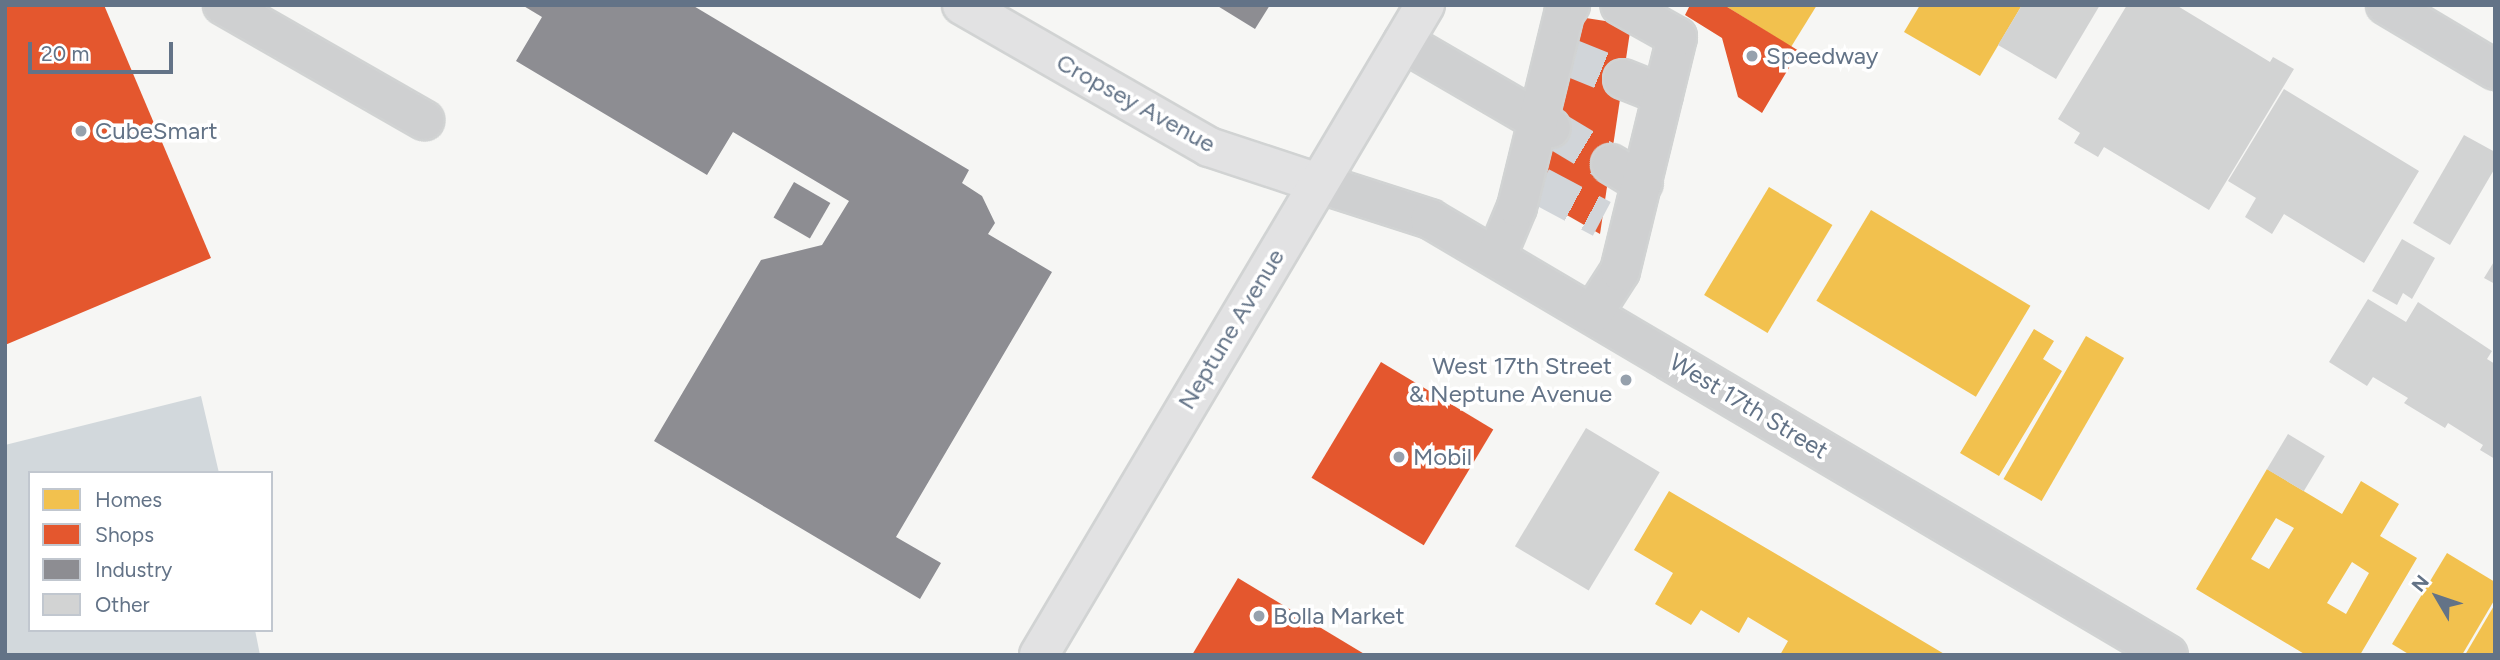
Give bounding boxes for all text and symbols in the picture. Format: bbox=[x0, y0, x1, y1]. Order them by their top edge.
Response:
scale bar bbox=[32, 28, 177, 72]
text: 20 m bbox=[41, 41, 89, 66]
place label: Speedway bbox=[1766, 42, 1878, 70]
street label: Cropsey Avenue bbox=[1052, 47, 1220, 159]
marker: Speedway bbox=[1744, 48, 1760, 64]
place label: CubeSmart bbox=[95, 117, 217, 145]
marker: CubeSmart bbox=[73, 123, 89, 139]
street label: Neptune Avenue bbox=[1172, 244, 1290, 414]
street label: West 17th Street bbox=[1665, 347, 1833, 465]
place label: West 17th Street & Neptune Avenue bbox=[1409, 352, 1612, 408]
marker: West 17th Street & Neptune Avenue bbox=[1618, 372, 1634, 388]
place label: Mobil bbox=[1413, 443, 1472, 471]
marker: Mobil bbox=[1391, 449, 1407, 465]
legend bbox=[28, 471, 273, 632]
text: Homes bbox=[95, 487, 162, 512]
text: Shops bbox=[95, 522, 154, 547]
text: Industry bbox=[95, 557, 172, 582]
north arrow bbox=[2402, 562, 2472, 632]
text: N bbox=[2407, 571, 2434, 596]
text: Other bbox=[95, 592, 150, 617]
place label: Bolla Market bbox=[1273, 602, 1405, 630]
marker: Bolla Market bbox=[1251, 608, 1267, 624]

